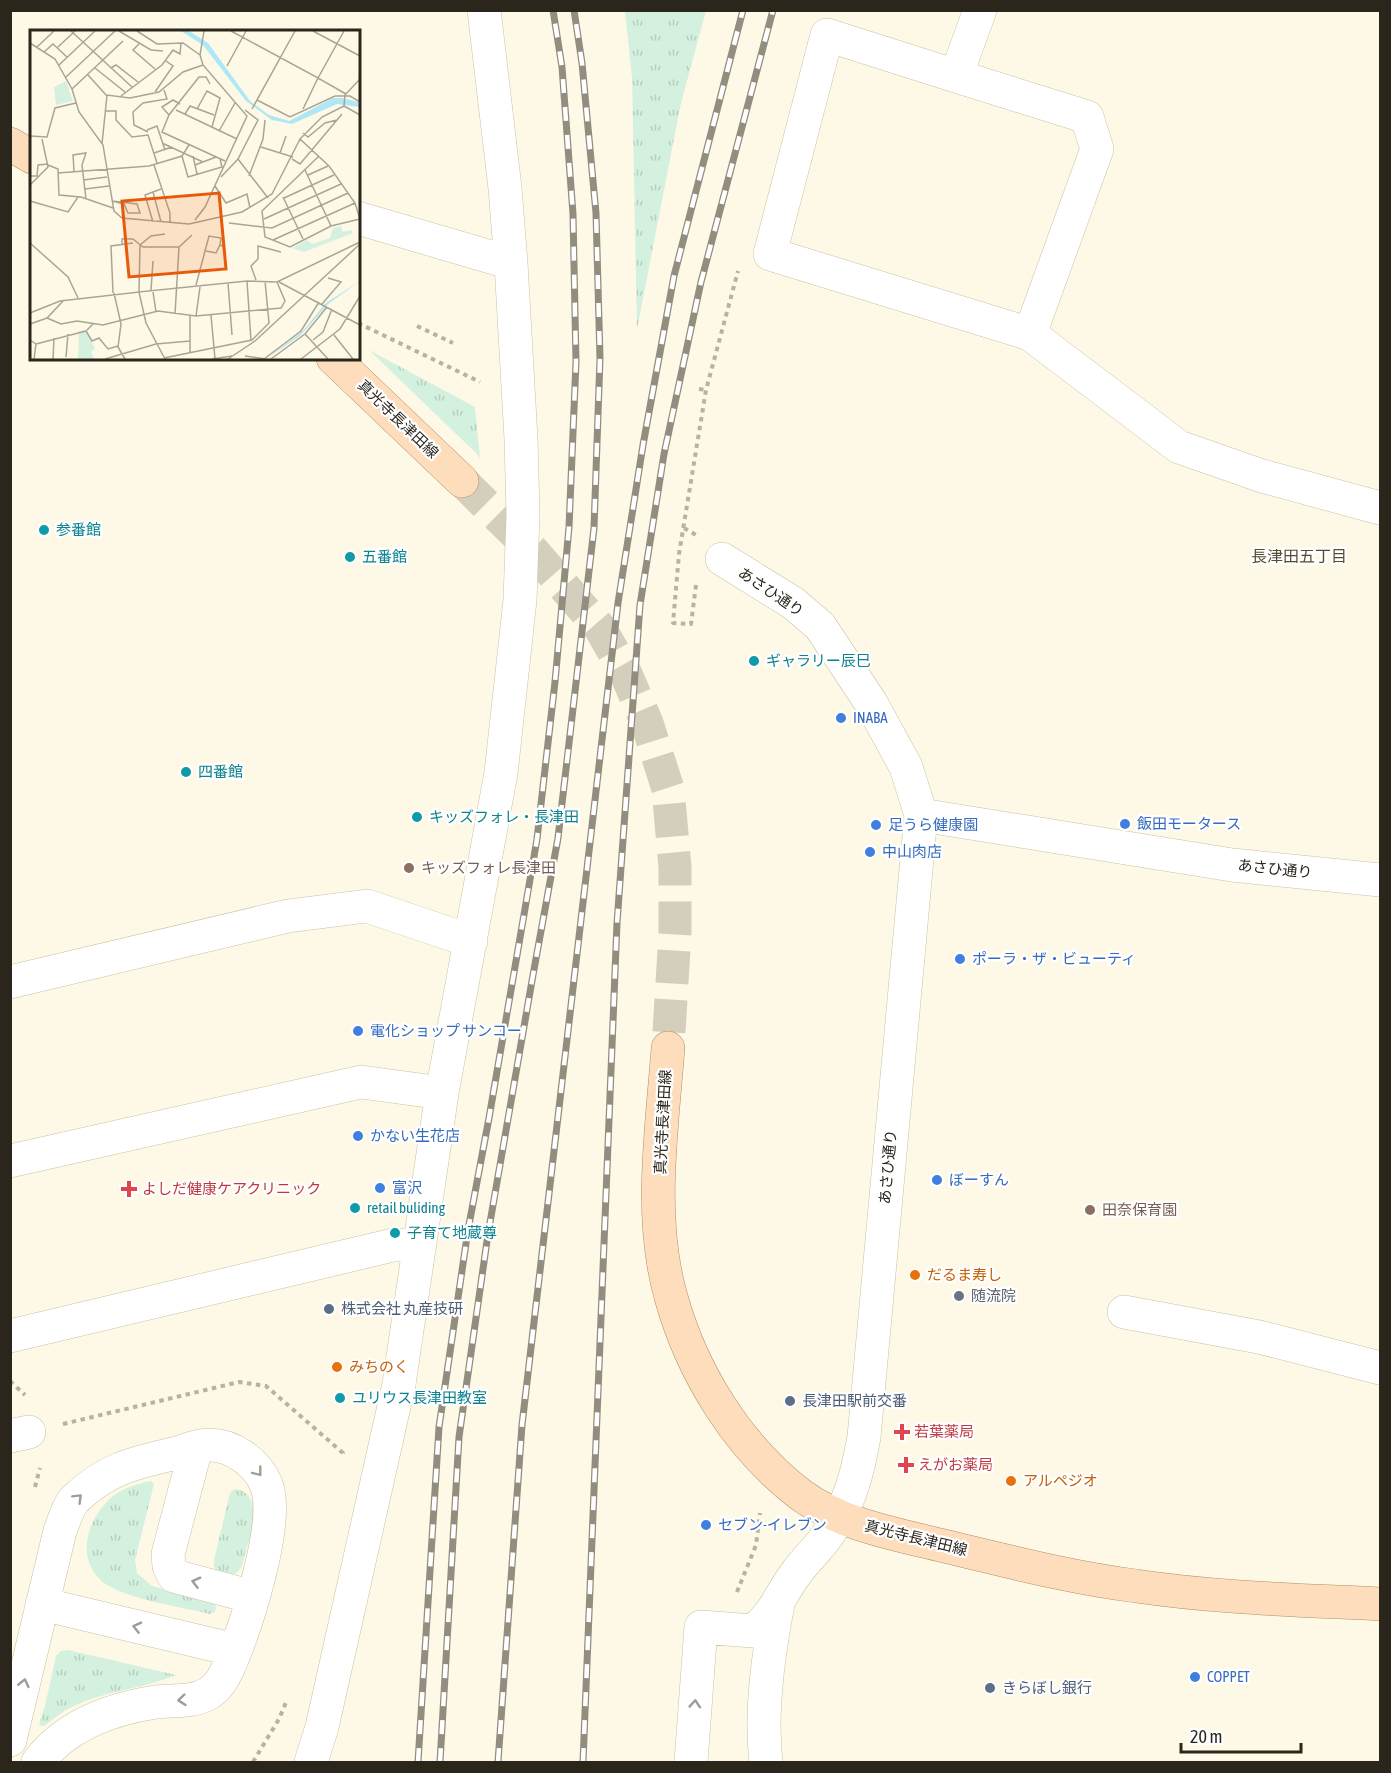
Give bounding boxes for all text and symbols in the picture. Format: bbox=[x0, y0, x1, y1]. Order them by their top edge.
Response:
inset map bbox=[30, 30, 360, 360]
street label: 真光寺長津田線 bbox=[355, 376, 442, 461]
place label: 参番館 bbox=[56, 521, 101, 538]
marker: 参番館 bbox=[37, 523, 51, 537]
district label: 長津田五丁目 bbox=[1251, 547, 1347, 565]
place label: 五番館 bbox=[362, 548, 407, 565]
marker: 五番館 bbox=[343, 550, 357, 564]
street label: あさひ通り bbox=[735, 564, 807, 620]
place label: ギャラリー辰巳 bbox=[766, 652, 871, 669]
marker: ギャラリー辰巳 bbox=[747, 654, 761, 668]
place label: INABA bbox=[853, 709, 888, 726]
marker: INABA bbox=[834, 711, 848, 725]
place label: 四番館 bbox=[198, 763, 243, 780]
marker: 四番館 bbox=[179, 765, 193, 779]
place label: キッズフォレ・長津田 bbox=[429, 808, 579, 825]
marker: キッズフォレ・長津田 bbox=[410, 810, 424, 824]
place label: 飯田モータース bbox=[1137, 815, 1241, 832]
place label: 足うら健康園 bbox=[888, 816, 978, 833]
marker: 飯田モータース bbox=[1118, 817, 1132, 831]
marker: 足うら健康園 bbox=[869, 818, 883, 832]
place label: 中山肉店 bbox=[882, 843, 942, 860]
marker: 中山肉店 bbox=[863, 845, 877, 859]
street label: あさひ通り bbox=[1237, 856, 1313, 881]
place label: キッズフォレ長津田 bbox=[421, 859, 556, 876]
marker: キッズフォレ長津田 bbox=[402, 861, 416, 875]
place label: ポーラ・ザ・ビューティ bbox=[972, 950, 1136, 967]
marker: ポーラ・ザ・ビューティ bbox=[953, 952, 967, 966]
place label: 電化ショップ サンコー bbox=[370, 1022, 522, 1039]
marker: 電化ショップ サンコー bbox=[351, 1024, 365, 1038]
street label: 真光寺長津田線 bbox=[651, 1069, 674, 1175]
place label: かない生花店 bbox=[370, 1127, 460, 1144]
marker: かない生花店 bbox=[351, 1129, 365, 1143]
street label: あさひ通り bbox=[876, 1129, 899, 1205]
place label: ぼーすん bbox=[949, 1171, 1009, 1188]
marker: ぼーすん bbox=[930, 1173, 944, 1187]
place label: 富沢 bbox=[392, 1179, 422, 1196]
marker: よしだ健康ケアクリニック bbox=[120, 1180, 138, 1198]
place label: よしだ健康ケアクリニック bbox=[142, 1180, 321, 1197]
marker: 富沢 bbox=[373, 1181, 387, 1195]
place label: retail buliding bbox=[367, 1199, 446, 1216]
marker: retail buliding bbox=[348, 1201, 362, 1215]
place label: 田奈保育園 bbox=[1102, 1201, 1177, 1218]
marker: 田奈保育園 bbox=[1083, 1203, 1097, 1217]
place label: 子育て地蔵尊 bbox=[407, 1224, 497, 1241]
marker: 子育て地蔵尊 bbox=[388, 1226, 402, 1240]
place label: だるま寿し bbox=[927, 1266, 1002, 1283]
marker: だるま寿し bbox=[908, 1268, 922, 1282]
place label: 随流院 bbox=[971, 1287, 1016, 1304]
marker: 随流院 bbox=[952, 1289, 966, 1303]
place label: 株式会社 丸産技研 bbox=[341, 1300, 463, 1317]
marker: 株式会社 丸産技研 bbox=[322, 1302, 336, 1316]
place label: みちのく bbox=[349, 1358, 409, 1375]
marker: みちのく bbox=[330, 1360, 344, 1374]
place label: ユリウス長津田教室 bbox=[352, 1389, 487, 1406]
marker: ユリウス長津田教室 bbox=[333, 1391, 347, 1405]
place label: 長津田駅前交番 bbox=[802, 1392, 907, 1409]
marker: 長津田駅前交番 bbox=[783, 1394, 797, 1408]
place label: 若葉薬局 bbox=[914, 1423, 974, 1440]
marker: 若葉薬局 bbox=[895, 1425, 909, 1439]
place label: えがお薬局 bbox=[918, 1456, 993, 1473]
marker: えがお薬局 bbox=[899, 1458, 913, 1472]
one-way arrow bbox=[250, 1465, 261, 1476]
place label: アルペジオ bbox=[1023, 1472, 1098, 1489]
marker: アルペジオ bbox=[1004, 1474, 1018, 1488]
one-way arrow bbox=[71, 1494, 82, 1505]
place label: セブン-イレブン bbox=[718, 1516, 827, 1533]
street label: 真光寺長津田線 bbox=[863, 1517, 969, 1558]
marker: セブン-イレブン bbox=[699, 1518, 713, 1532]
one-way arrow bbox=[191, 1577, 201, 1590]
one-way arrow bbox=[132, 1621, 142, 1634]
place label: COPPET bbox=[1207, 1668, 1250, 1685]
marker: COPPET bbox=[1188, 1670, 1202, 1684]
one-way arrow bbox=[17, 1678, 30, 1688]
place label: きらぼし銀行 bbox=[1002, 1679, 1092, 1696]
marker: きらぼし銀行 bbox=[983, 1681, 997, 1695]
one-way arrow bbox=[178, 1693, 187, 1706]
one-way arrow bbox=[688, 1700, 701, 1709]
scale bar bbox=[1181, 1716, 1301, 1754]
text: 20 m bbox=[1190, 1726, 1222, 1747]

